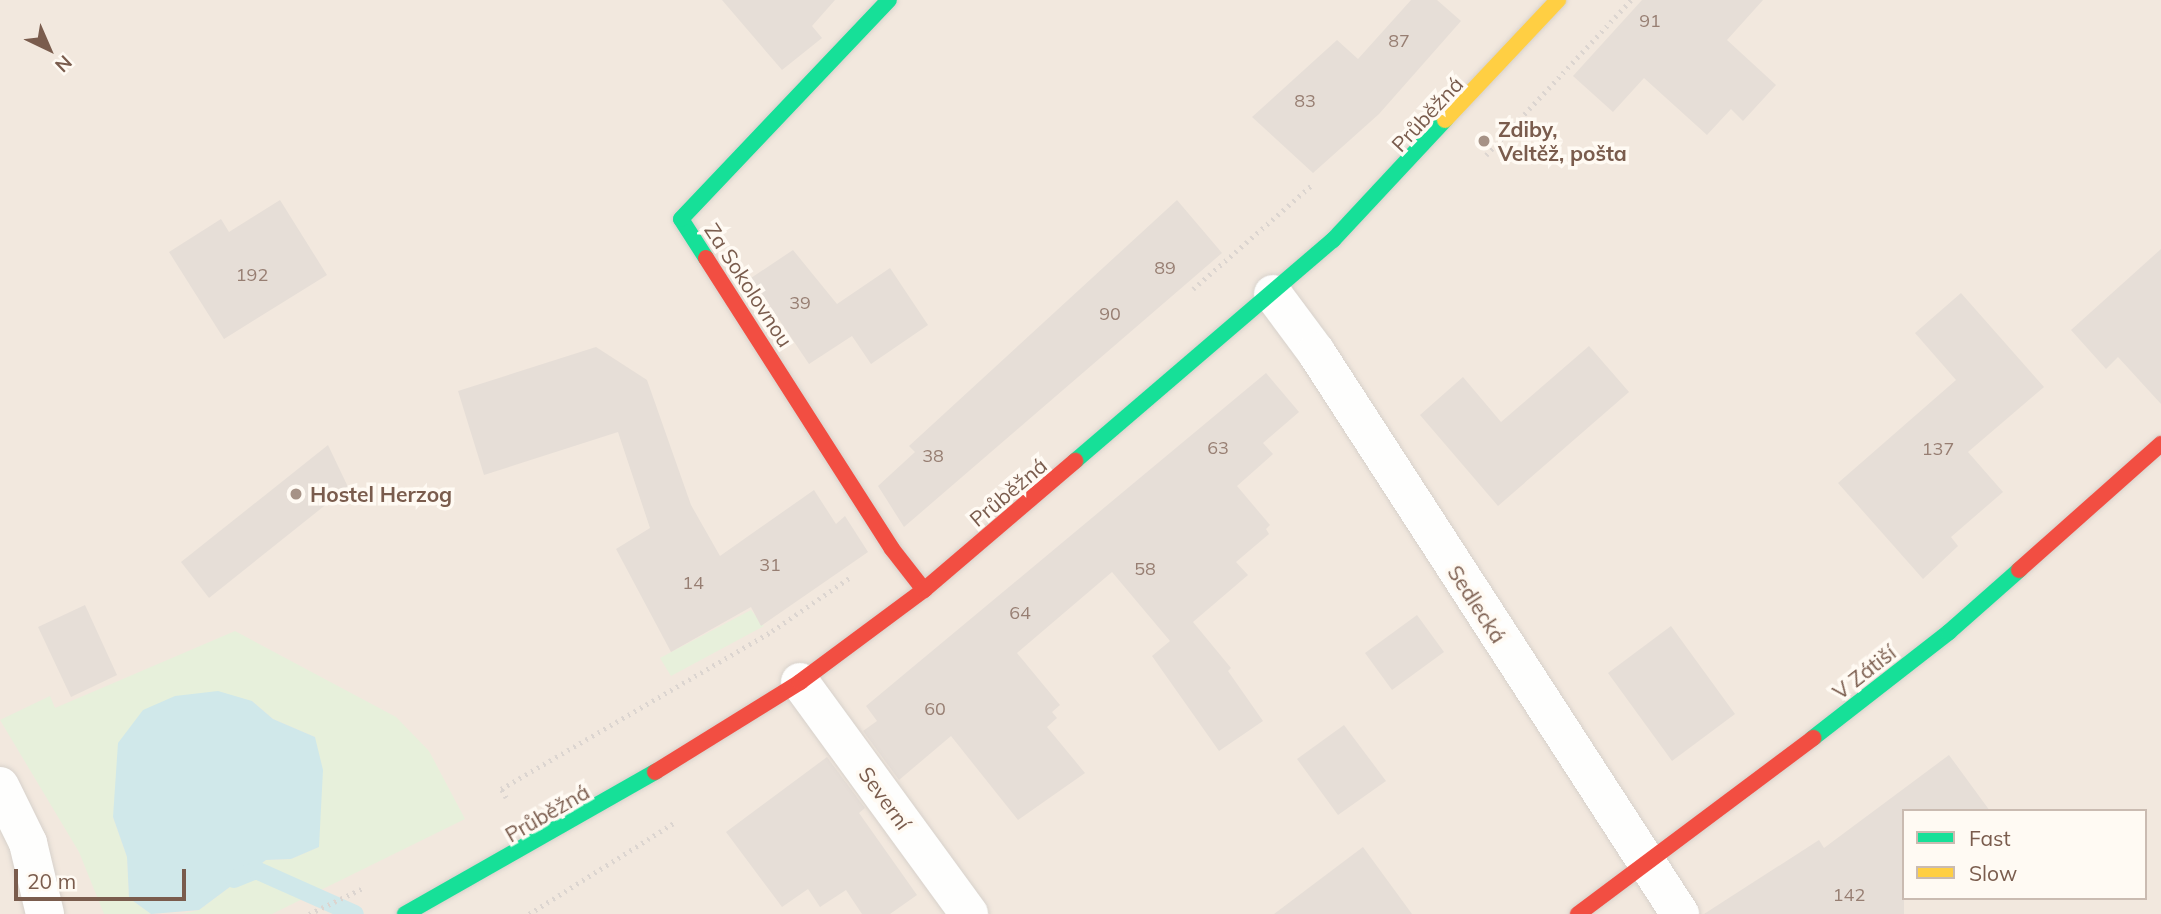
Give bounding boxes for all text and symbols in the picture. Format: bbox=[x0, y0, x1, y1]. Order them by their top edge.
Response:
house number: 91 bbox=[1639, 10, 1661, 32]
north arrow bbox=[14, 14, 84, 84]
house number: 87 bbox=[1388, 30, 1410, 52]
text: N bbox=[50, 50, 77, 78]
street label: Průběžná bbox=[1386, 71, 1468, 157]
house number: 83 bbox=[1294, 90, 1316, 112]
place label: Zdiby, Veltěž, pošta bbox=[1498, 116, 1627, 166]
marker: Zdiby, Veltěž, pošta bbox=[1476, 133, 1492, 149]
street label: Za Sokolovnou bbox=[700, 218, 798, 352]
house number: 89 bbox=[1154, 257, 1176, 279]
house number: 192 bbox=[236, 264, 268, 286]
house number: 39 bbox=[789, 292, 811, 314]
house number: 90 bbox=[1099, 303, 1121, 325]
house number: 63 bbox=[1207, 437, 1229, 459]
house number: 137 bbox=[1922, 438, 1954, 460]
house number: 38 bbox=[922, 445, 944, 467]
street label: Průběžná bbox=[964, 452, 1052, 532]
place label: Hostel Herzog bbox=[310, 481, 452, 507]
marker: Hostel Herzog bbox=[288, 486, 304, 502]
house number: 31 bbox=[759, 554, 781, 576]
house number: 58 bbox=[1134, 558, 1156, 580]
street label: Sedlecká bbox=[1443, 561, 1511, 647]
house number: 14 bbox=[682, 572, 704, 594]
house number: 64 bbox=[1009, 602, 1031, 624]
street label: V Zátiší bbox=[1827, 640, 1901, 704]
house number: 60 bbox=[924, 698, 946, 720]
street label: Severní bbox=[854, 762, 916, 834]
street label: Průběžná bbox=[500, 779, 594, 847]
legend bbox=[1902, 809, 2147, 900]
text: Fast bbox=[1969, 825, 2011, 851]
scale bar bbox=[18, 855, 189, 899]
text: Slow bbox=[1969, 860, 2017, 886]
text: 20 m bbox=[27, 868, 76, 894]
house number: 142 bbox=[1833, 884, 1865, 906]

